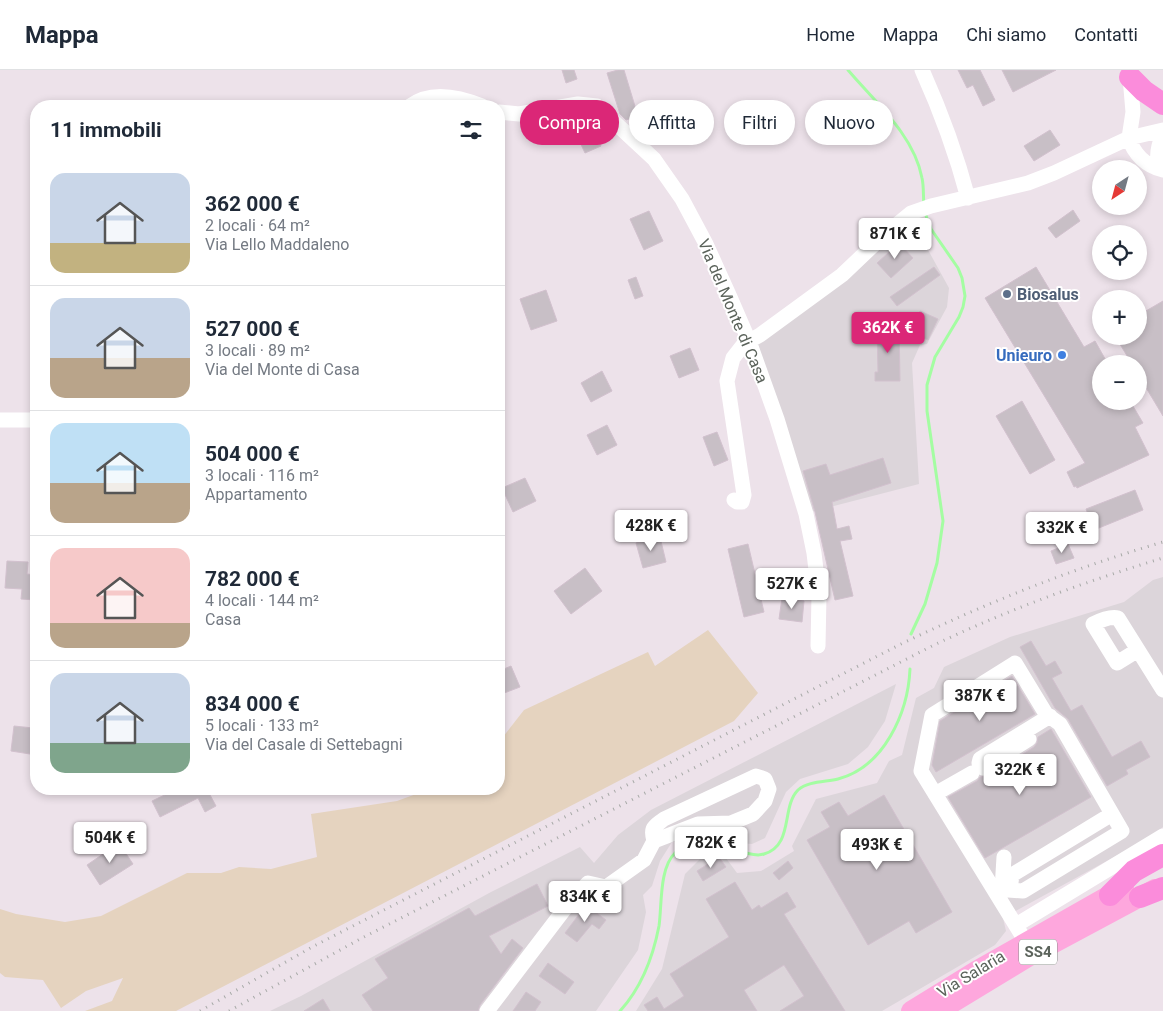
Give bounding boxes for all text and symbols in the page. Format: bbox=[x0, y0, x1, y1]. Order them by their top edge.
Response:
text: Mappa bbox=[25, 21, 99, 49]
text: Home bbox=[806, 24, 855, 45]
text: Mappa bbox=[883, 24, 938, 45]
text: Chi siamo bbox=[966, 24, 1046, 45]
text: Contatti bbox=[1074, 24, 1138, 45]
chip: Compra bbox=[520, 100, 619, 145]
chip: Affitta bbox=[629, 100, 714, 145]
chip: Filtri bbox=[724, 100, 795, 145]
chip: Nuovo bbox=[805, 100, 893, 145]
icon: filters bbox=[457, 116, 485, 144]
text: 11 immobili bbox=[50, 118, 162, 142]
north arrow bbox=[1092, 160, 1148, 215]
map controls bbox=[1092, 160, 1147, 410]
text: 362 000 € bbox=[205, 192, 300, 216]
icon: home bbox=[90, 193, 150, 253]
text: 2 locali · 64 m² bbox=[205, 216, 310, 235]
pin: 871K € bbox=[854, 218, 936, 260]
text: 871K € bbox=[870, 224, 920, 243]
button: locate bbox=[1092, 225, 1147, 280]
text: Via Lello Maddaleno bbox=[205, 235, 349, 254]
street label: Via del Monte di Casa bbox=[694, 236, 772, 386]
place label: Biosalus bbox=[1017, 285, 1079, 304]
marker: Biosalus bbox=[1001, 288, 1013, 300]
button: + bbox=[1092, 290, 1147, 345]
pin: 362K € bbox=[847, 312, 929, 354]
text: 527 000 € bbox=[205, 317, 300, 341]
icon: home bbox=[90, 318, 150, 378]
text: 362K € bbox=[863, 318, 913, 337]
text: 3 locali · 89 m² bbox=[205, 341, 310, 360]
place label: Unieuro bbox=[996, 346, 1052, 365]
marker: Unieuro bbox=[1056, 349, 1068, 361]
button: − bbox=[1092, 355, 1147, 410]
text: Via del Monte di Casa bbox=[205, 360, 360, 379]
text: 504 000 € bbox=[205, 442, 300, 466]
icon: home bbox=[90, 443, 150, 503]
text: 3 locali · 116 m² bbox=[205, 466, 319, 485]
text: Appartamento bbox=[205, 485, 307, 504]
pin: 428K € bbox=[610, 510, 692, 552]
pin: 332K € bbox=[1021, 512, 1103, 554]
text: 428K € bbox=[626, 516, 676, 535]
text: 332K € bbox=[1037, 518, 1087, 537]
text: 782 000 € bbox=[205, 567, 300, 591]
icon: home bbox=[90, 568, 150, 628]
pin: 527K € bbox=[751, 568, 833, 610]
text: 527K € bbox=[767, 574, 817, 593]
text: 4 locali · 144 m² bbox=[205, 591, 319, 610]
text: Casa bbox=[205, 610, 241, 629]
pin: 387K € bbox=[939, 680, 1021, 722]
text: 387K € bbox=[955, 686, 1005, 705]
text: 834 000 € bbox=[205, 692, 300, 716]
icon: home bbox=[90, 693, 150, 753]
text: 5 locali · 133 m² bbox=[205, 716, 319, 735]
text: Via del Casale di Settebagni bbox=[205, 735, 403, 754]
pin: 322K € bbox=[979, 754, 1061, 796]
text: 322K € bbox=[995, 760, 1045, 779]
pin: 504K € bbox=[69, 822, 151, 864]
pin: 782K € bbox=[670, 826, 752, 869]
text: 504K € bbox=[85, 828, 135, 847]
pin: 493K € bbox=[836, 828, 918, 871]
text: 782K € bbox=[686, 833, 736, 852]
text: 493K € bbox=[852, 835, 902, 854]
pin: 834K € bbox=[544, 880, 626, 923]
text: 834K € bbox=[560, 887, 610, 906]
road number: SS4 bbox=[1019, 940, 1057, 964]
street label: Via Salaria bbox=[934, 946, 1008, 1002]

